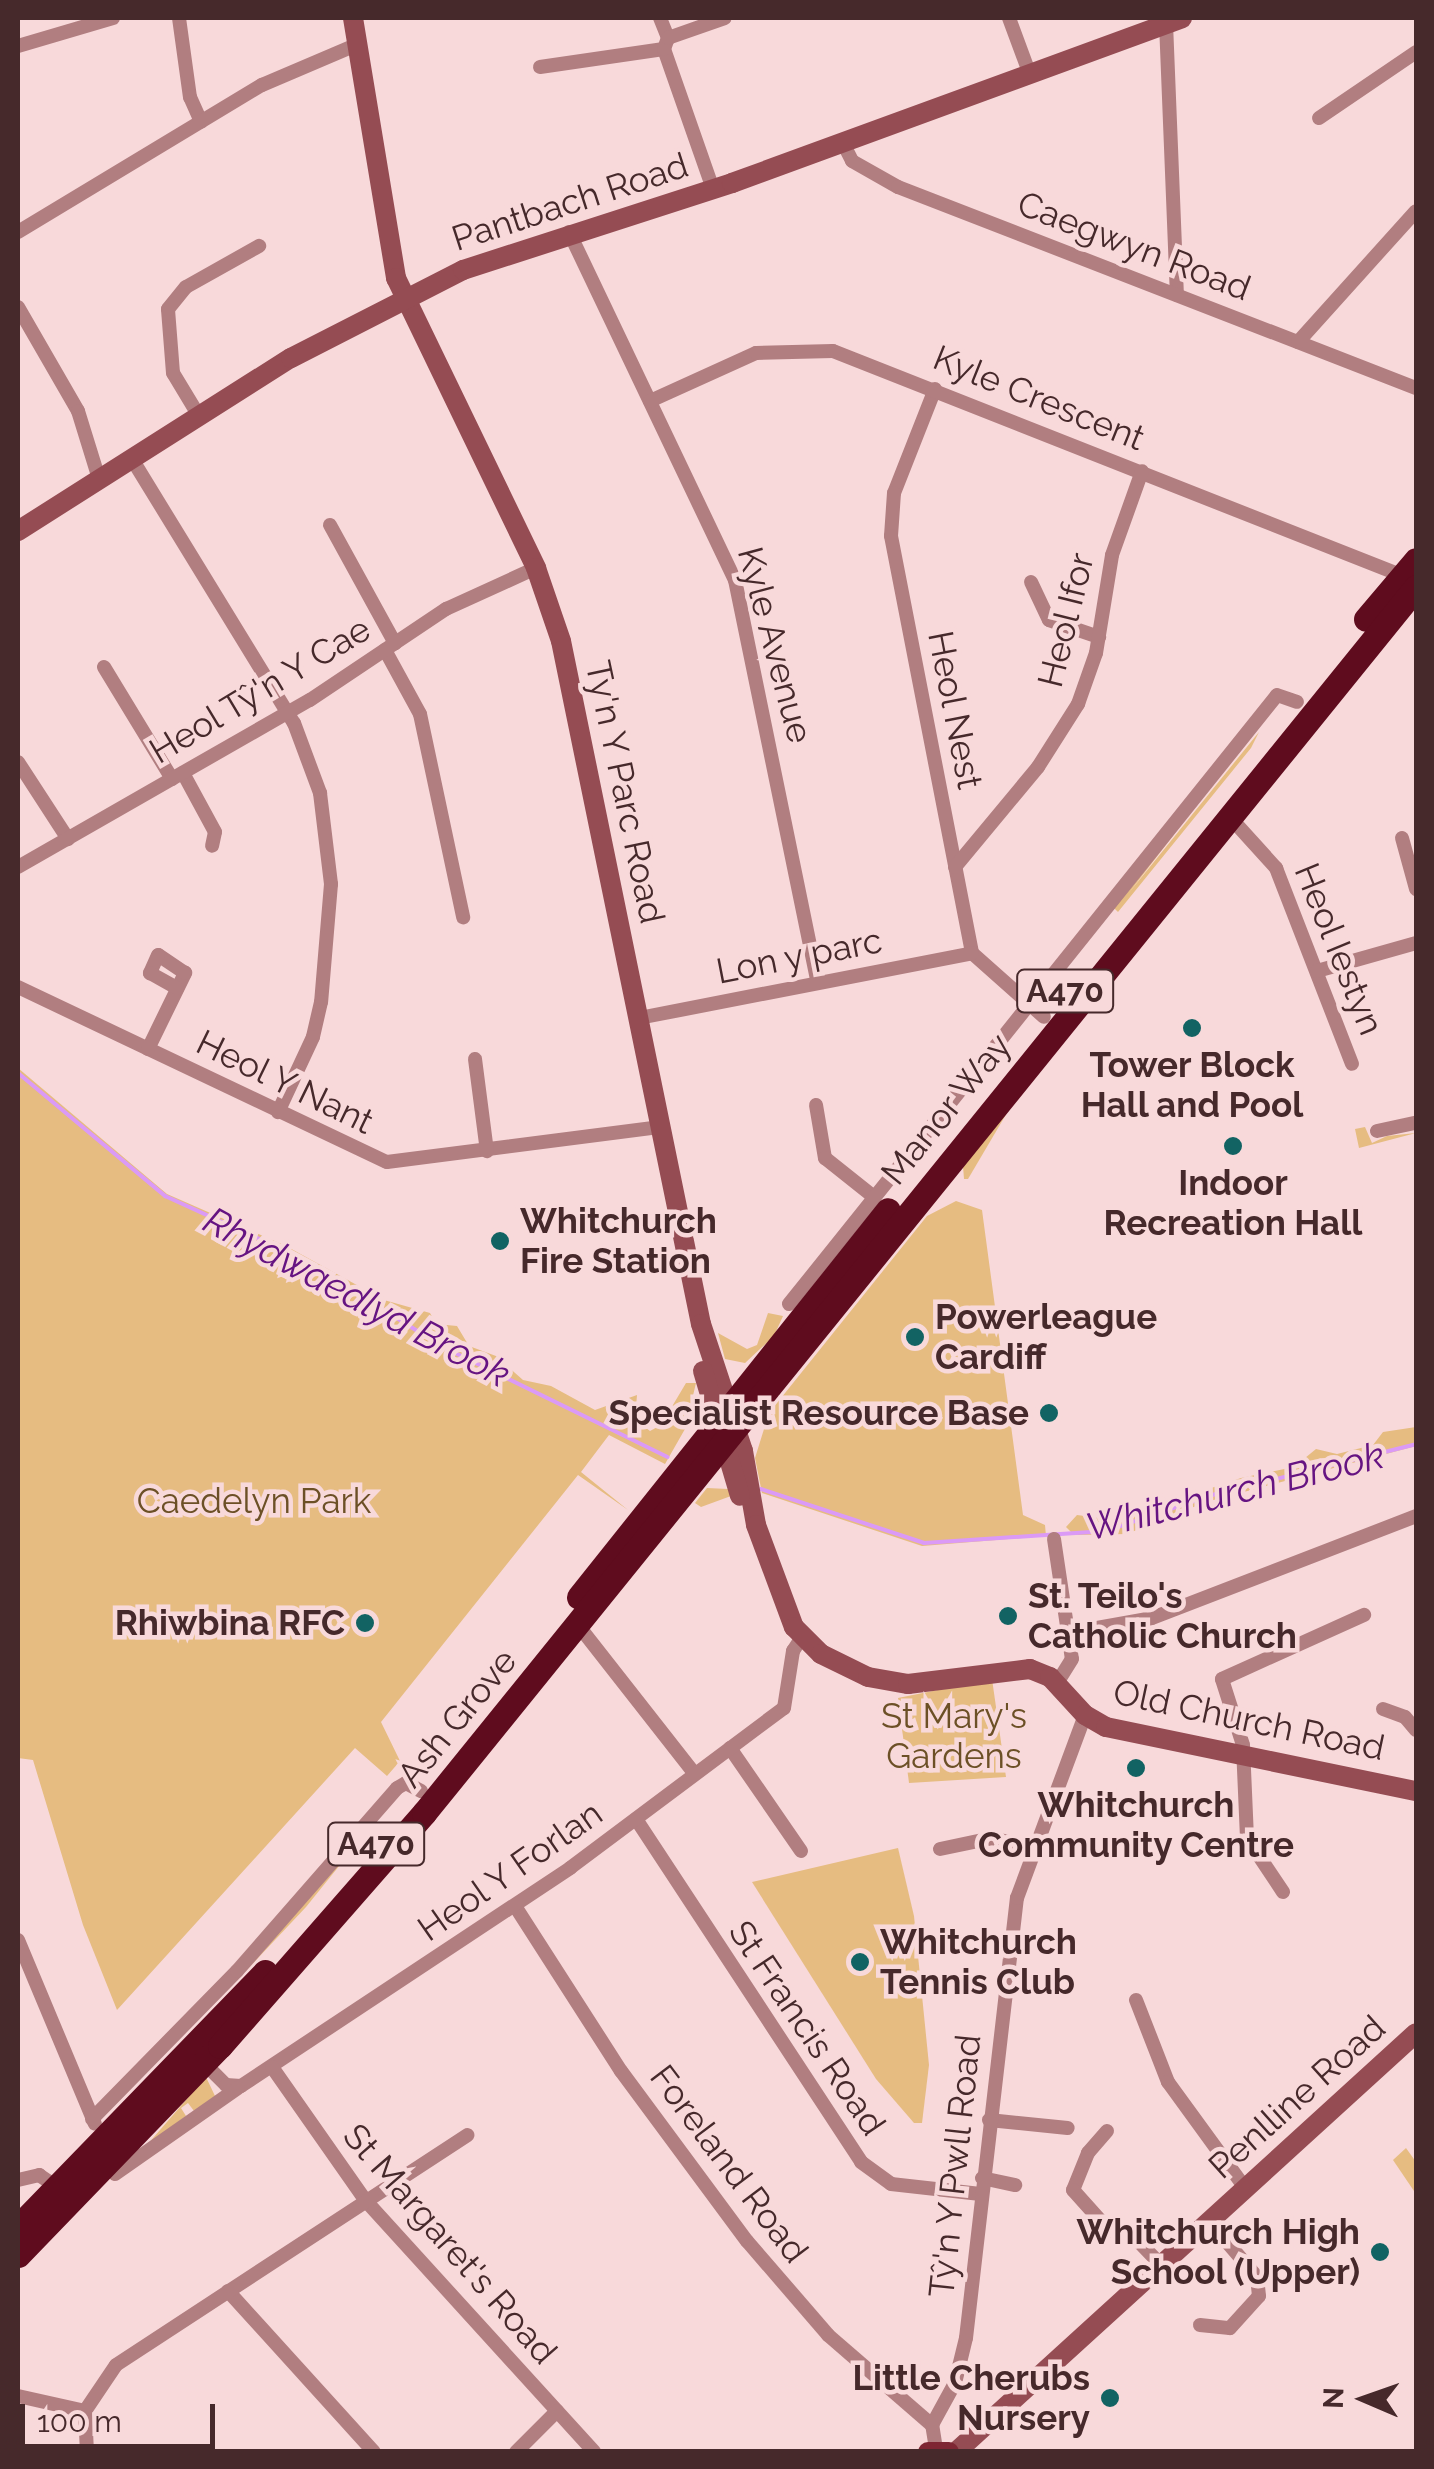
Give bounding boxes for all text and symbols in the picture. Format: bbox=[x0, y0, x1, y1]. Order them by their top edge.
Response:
street label: Pantbach Road bbox=[447, 144, 693, 260]
street label: Caegwyn Road bbox=[1012, 182, 1256, 310]
street label: Kyle Crescent bbox=[927, 337, 1151, 459]
street label: Kyle Avenue bbox=[729, 542, 821, 748]
street label: Heol Ifor bbox=[1029, 548, 1103, 692]
street label: Heol Tŷ'n Y Cae bbox=[140, 606, 380, 774]
street label: Heol Nest bbox=[919, 627, 991, 793]
street label: Ty'n Y Parc Road bbox=[576, 656, 674, 928]
street label: Heol Iestyn bbox=[1285, 857, 1393, 1041]
street label: Lon y parc bbox=[712, 919, 886, 993]
road number: A470 bbox=[1015, 964, 1115, 1018]
marker: Tower Block Hall and Pool bbox=[1181, 1017, 1203, 1039]
street label: Heol Y Nant bbox=[188, 1020, 382, 1144]
street label: Manor Way bbox=[872, 1024, 1020, 1194]
place label: Tower Block Hall and Pool bbox=[1080, 1044, 1304, 1126]
marker: Indoor Recreation Hall bbox=[1222, 1135, 1244, 1157]
place label: Indoor Recreation Hall bbox=[1104, 1162, 1362, 1244]
water label: Rhydwaedlyd Brook bbox=[196, 1197, 518, 1397]
place label: Whitchurch Fire Station bbox=[520, 1200, 717, 1282]
marker: Whitchurch Fire Station bbox=[489, 1230, 511, 1252]
place label: Powerleague Cardiff bbox=[935, 1296, 1157, 1378]
marker: Powerleague Cardiff bbox=[904, 1326, 926, 1348]
place label: Specialist Resource Base bbox=[609, 1392, 1029, 1434]
marker: Specialist Resource Base bbox=[1038, 1402, 1060, 1424]
water label: Whitchurch Brook bbox=[1081, 1432, 1389, 1550]
park label: Caedelyn Park bbox=[137, 1480, 371, 1522]
place label: St. Teilo's Catholic Church bbox=[1028, 1575, 1297, 1657]
place label: Rhiwbina RFC bbox=[115, 1602, 345, 1644]
marker: St. Teilo's Catholic Church bbox=[997, 1605, 1019, 1627]
marker: Rhiwbina RFC bbox=[354, 1612, 376, 1634]
street label: Ash Grove bbox=[389, 1641, 525, 1795]
street label: Old Church Road bbox=[1110, 1671, 1388, 1769]
park label: St Mary's Gardens bbox=[881, 1695, 1027, 1777]
marker: Whitchurch Community Centre bbox=[1125, 1757, 1147, 1779]
place label: Whitchurch Community Centre bbox=[978, 1784, 1294, 1866]
street label: Heol Y Forlan bbox=[408, 1791, 612, 1951]
road number: A470 bbox=[326, 1817, 426, 1871]
street label: St Francis Road bbox=[720, 1913, 894, 2143]
place label: Whitchurch Tennis Club bbox=[880, 1921, 1077, 2003]
marker: Whitchurch Tennis Club bbox=[849, 1951, 871, 1973]
street label: Penlline Road bbox=[1200, 2007, 1394, 2187]
street label: Tŷ'n Y Pwll Road bbox=[920, 2031, 990, 2301]
street label: Foreland Road bbox=[641, 2057, 817, 2271]
street label: St Margaret's Road bbox=[334, 2116, 566, 2372]
place label: Whitchurch High School (Upper) bbox=[1076, 2211, 1360, 2293]
marker: Whitchurch High School (Upper) bbox=[1369, 2241, 1391, 2263]
north arrow bbox=[1314, 2349, 1414, 2449]
place label: Little Cherubs Nursery bbox=[853, 2357, 1090, 2439]
scale bar bbox=[25, 2384, 220, 2446]
marker: Little Cherubs Nursery bbox=[1099, 2387, 1121, 2409]
text: N bbox=[1317, 2387, 1350, 2409]
text: 100 m bbox=[37, 2404, 122, 2439]

